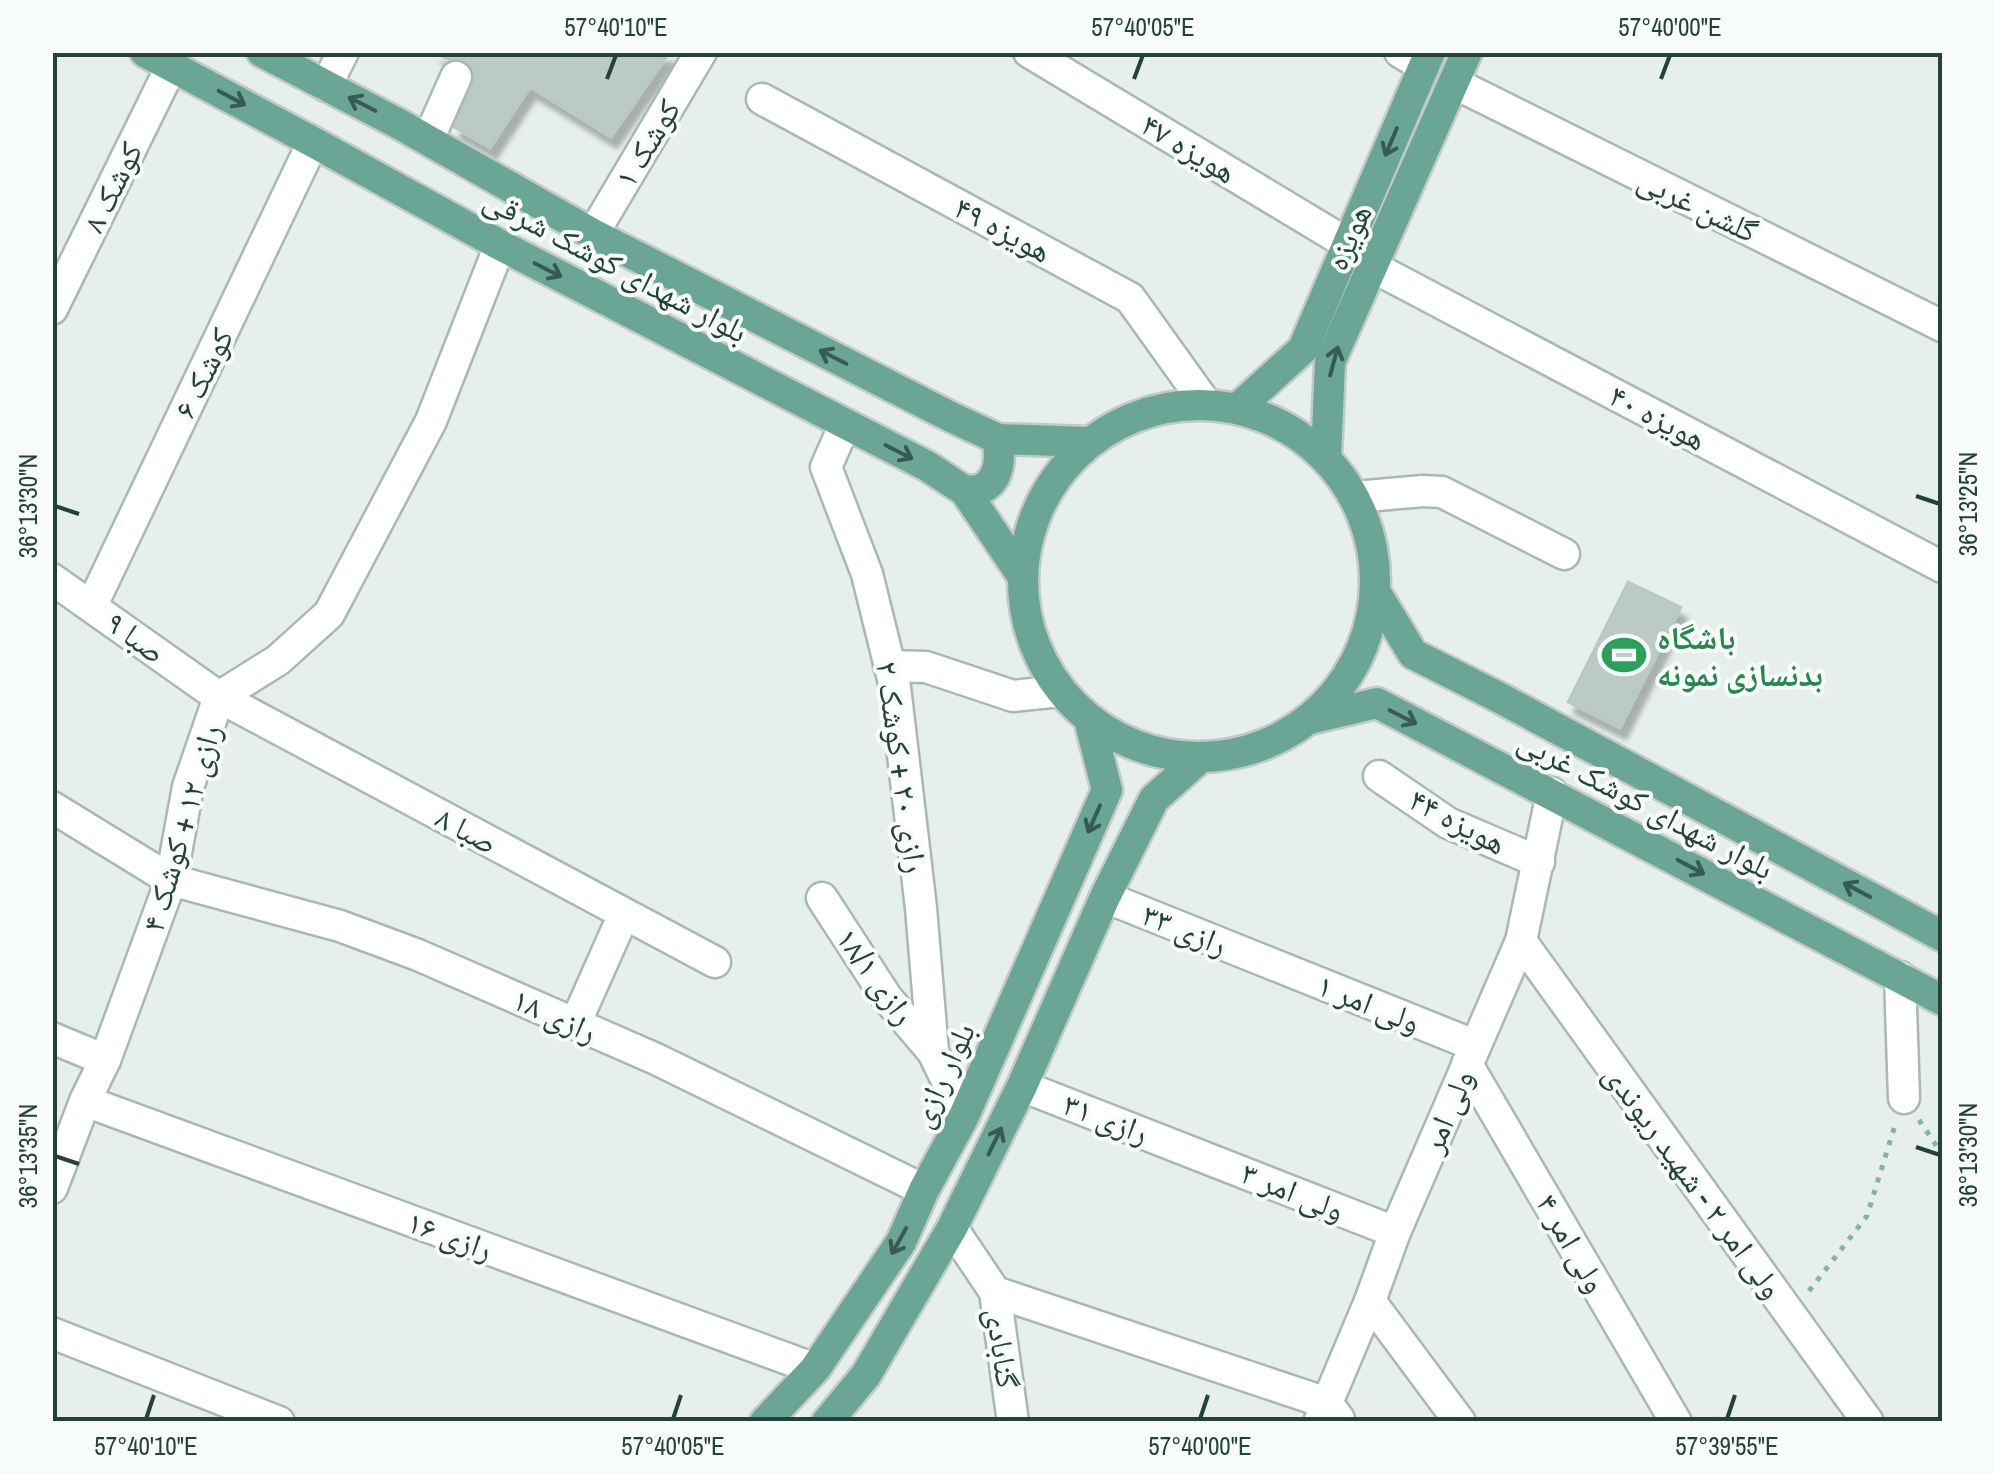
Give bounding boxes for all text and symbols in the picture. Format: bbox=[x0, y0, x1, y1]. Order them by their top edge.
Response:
text: 57°40'10"E bbox=[564, 10, 668, 44]
text: 57°40'05"E bbox=[1091, 10, 1195, 44]
text: 57°40'00"E bbox=[1618, 10, 1722, 44]
one-way arrow bbox=[216, 88, 246, 108]
street label: کوشک ۱ bbox=[604, 91, 690, 195]
one-way arrow bbox=[348, 94, 377, 113]
street label: هویزه ۴۷ bbox=[1133, 103, 1245, 193]
one-way arrow bbox=[1381, 126, 1399, 157]
street label: کوشک ۸ bbox=[72, 135, 152, 239]
street label: گلشن غربی bbox=[1631, 158, 1765, 252]
street label: بلوار شهدای کوشک شرقی bbox=[477, 177, 755, 353]
street label: هویزه ۴۹ bbox=[947, 186, 1059, 272]
street label: هویزه bbox=[1314, 197, 1382, 277]
one-way arrow bbox=[532, 261, 562, 280]
street label: کوشک ۶ bbox=[163, 321, 243, 425]
one-way arrow bbox=[1326, 345, 1344, 377]
one-way arrow bbox=[819, 347, 849, 366]
street label: هویزه ۴۰ bbox=[1602, 374, 1714, 460]
one-way arrow bbox=[883, 443, 913, 462]
text: 36°13'25"N bbox=[1951, 452, 1985, 556]
text: 36°13'30"N bbox=[11, 454, 45, 558]
street label: صبا ۹ bbox=[97, 601, 175, 673]
place label: باشگاه بدنسازی نمونه bbox=[1657, 616, 1823, 696]
sports icon: باشگاه بدنسازی نمونه bbox=[1600, 631, 1648, 679]
street label: رازی ۲۰ + کوشک ۲ bbox=[866, 658, 938, 876]
one-way arrow bbox=[1387, 708, 1417, 727]
street label: رازی ۱۲ + کوشک ۴ bbox=[131, 719, 231, 937]
street label: بلوار شهدای کوشک غربی bbox=[1511, 719, 1781, 889]
street label: هویزه ۴۴ bbox=[1402, 778, 1514, 864]
street label: صبا ۸ bbox=[429, 796, 505, 864]
one-way arrow bbox=[1084, 803, 1102, 834]
one-way arrow bbox=[1675, 858, 1705, 877]
one-way arrow bbox=[1842, 879, 1872, 899]
street label: رازی ۳۳ bbox=[1136, 893, 1234, 965]
street label: رازی ۱۸/۱ bbox=[826, 919, 926, 1033]
street label: ولی امر ۱ bbox=[1311, 963, 1427, 1043]
street label: رازی ۱۸ bbox=[506, 977, 604, 1053]
street label: بلوار رازی bbox=[899, 1016, 985, 1134]
street label: ولی امر ۲ - شهید ریوندی bbox=[1594, 1055, 1794, 1307]
street label: ولی امر bbox=[1410, 1063, 1484, 1160]
street label: رازی ۳۱ bbox=[1057, 1082, 1155, 1154]
text: 36°13'30"N bbox=[1951, 1103, 1985, 1207]
text: 36°13'35"N bbox=[11, 1104, 45, 1208]
one-way arrow bbox=[986, 1126, 1005, 1156]
street label: ولی امر ۳ bbox=[1235, 1151, 1351, 1231]
street label: ولی امر ۴ bbox=[1526, 1186, 1618, 1300]
street label: رازی ۱۶ bbox=[401, 1200, 499, 1270]
one-way arrow bbox=[889, 1226, 909, 1255]
street label: گنابادی bbox=[976, 1305, 1030, 1391]
text: 57°40'10"E bbox=[94, 1429, 198, 1463]
text: 57°40'05"E bbox=[621, 1429, 725, 1463]
text: 57°40'00"E bbox=[1148, 1429, 1252, 1463]
text: 57°39'55"E bbox=[1675, 1429, 1779, 1463]

